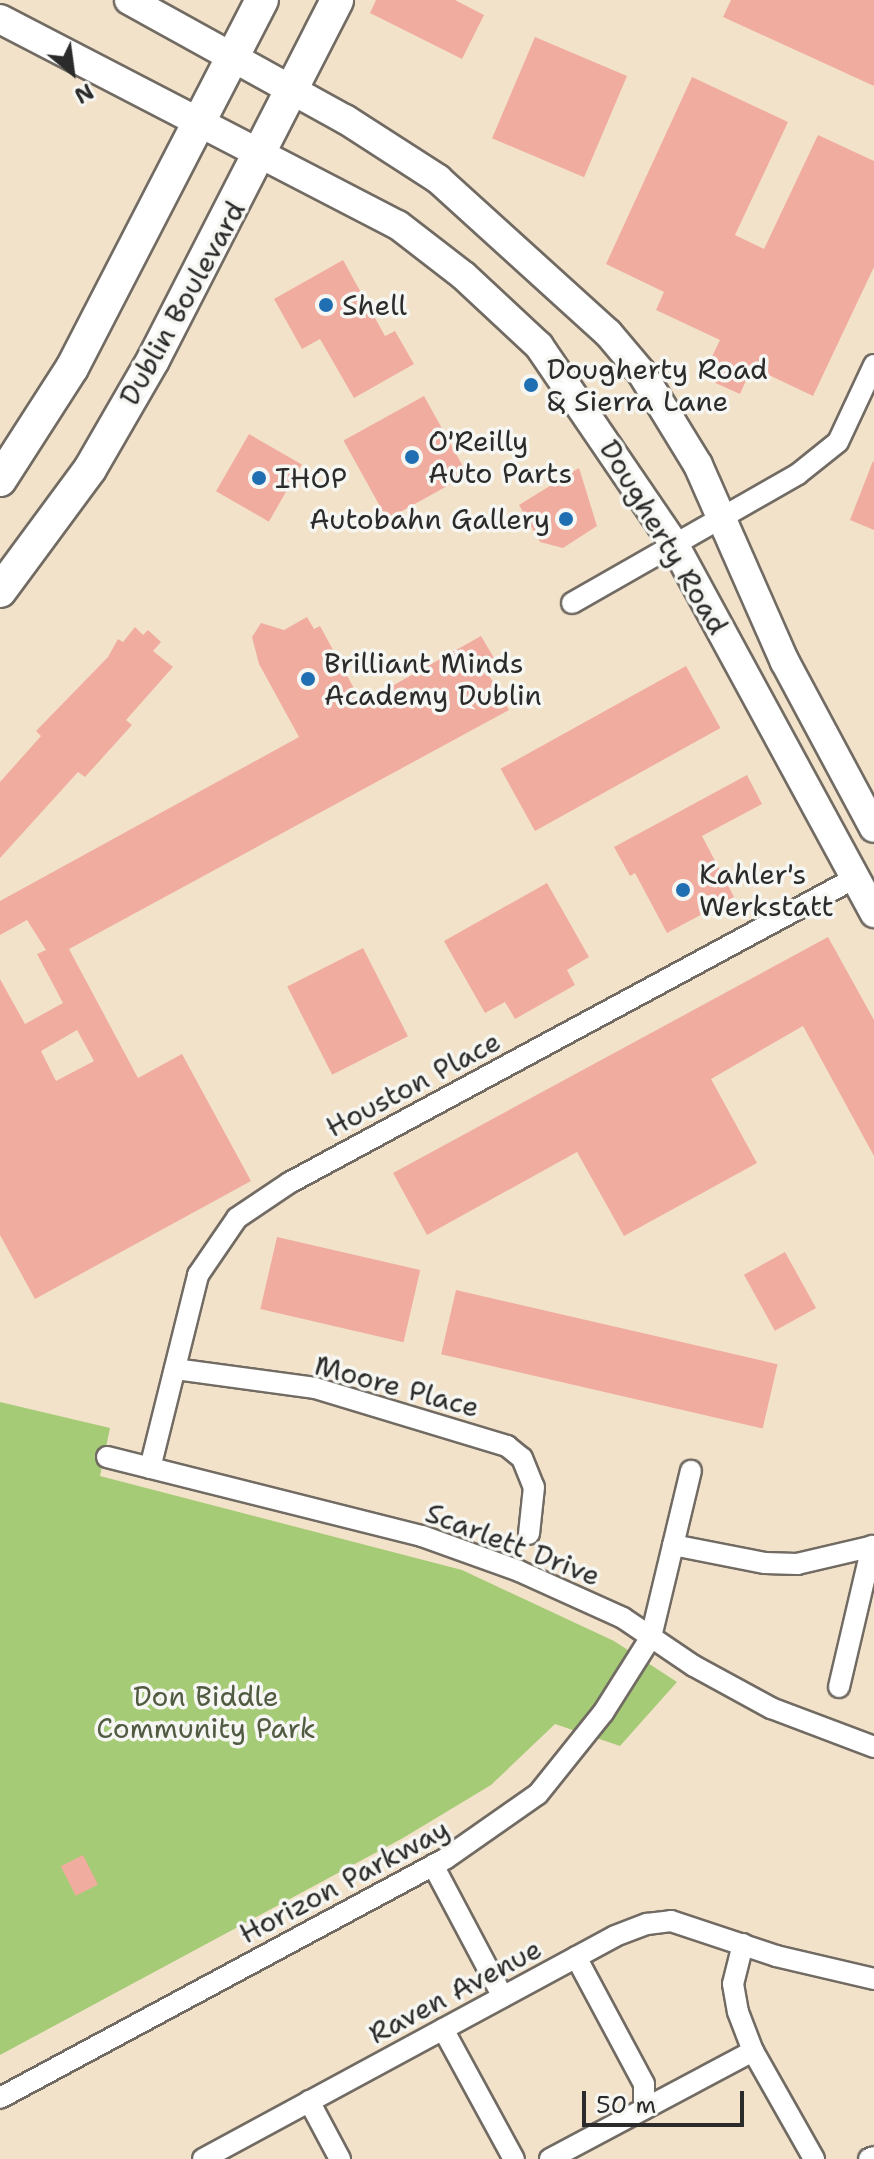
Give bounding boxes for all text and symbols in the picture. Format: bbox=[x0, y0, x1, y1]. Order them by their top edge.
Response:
north arrow bbox=[32, 32, 112, 112]
text: N bbox=[69, 77, 99, 110]
street label: Dublin Boulevard bbox=[112, 195, 252, 411]
place label: Shell bbox=[342, 288, 407, 322]
marker: Shell bbox=[317, 296, 335, 314]
place label: Dougherty Road & Sierra Lane bbox=[547, 352, 768, 418]
marker: Dougherty Road & Sierra Lane bbox=[522, 376, 540, 394]
place label: O'Reilly Auto Parts bbox=[428, 424, 572, 490]
street label: Dougherty Road bbox=[593, 434, 735, 640]
marker: O'Reilly Auto Parts bbox=[403, 448, 421, 466]
place label: IHOP bbox=[275, 461, 347, 495]
marker: IHOP bbox=[250, 469, 268, 487]
place label: Autobahn Gallery bbox=[309, 502, 550, 536]
marker: Autobahn Gallery bbox=[557, 510, 575, 528]
place label: Brilliant Minds Academy Dublin bbox=[324, 646, 542, 712]
marker: Brilliant Minds Academy Dublin bbox=[299, 670, 317, 688]
place label: Kahler's Werkstatt bbox=[699, 857, 834, 923]
marker: Kahler's Werkstatt bbox=[674, 881, 692, 899]
street label: Houston Place bbox=[320, 1024, 506, 1144]
street label: Moore Place bbox=[311, 1348, 483, 1424]
street label: Scarlett Drive bbox=[421, 1495, 605, 1593]
park label: Don Biddle Community Park bbox=[96, 1679, 316, 1745]
street label: Horizon Parkway bbox=[233, 1812, 455, 1950]
street label: Raven Avenue bbox=[363, 1931, 547, 2051]
scale bar bbox=[586, 2075, 748, 2125]
text: 50 m bbox=[596, 2089, 656, 2121]

